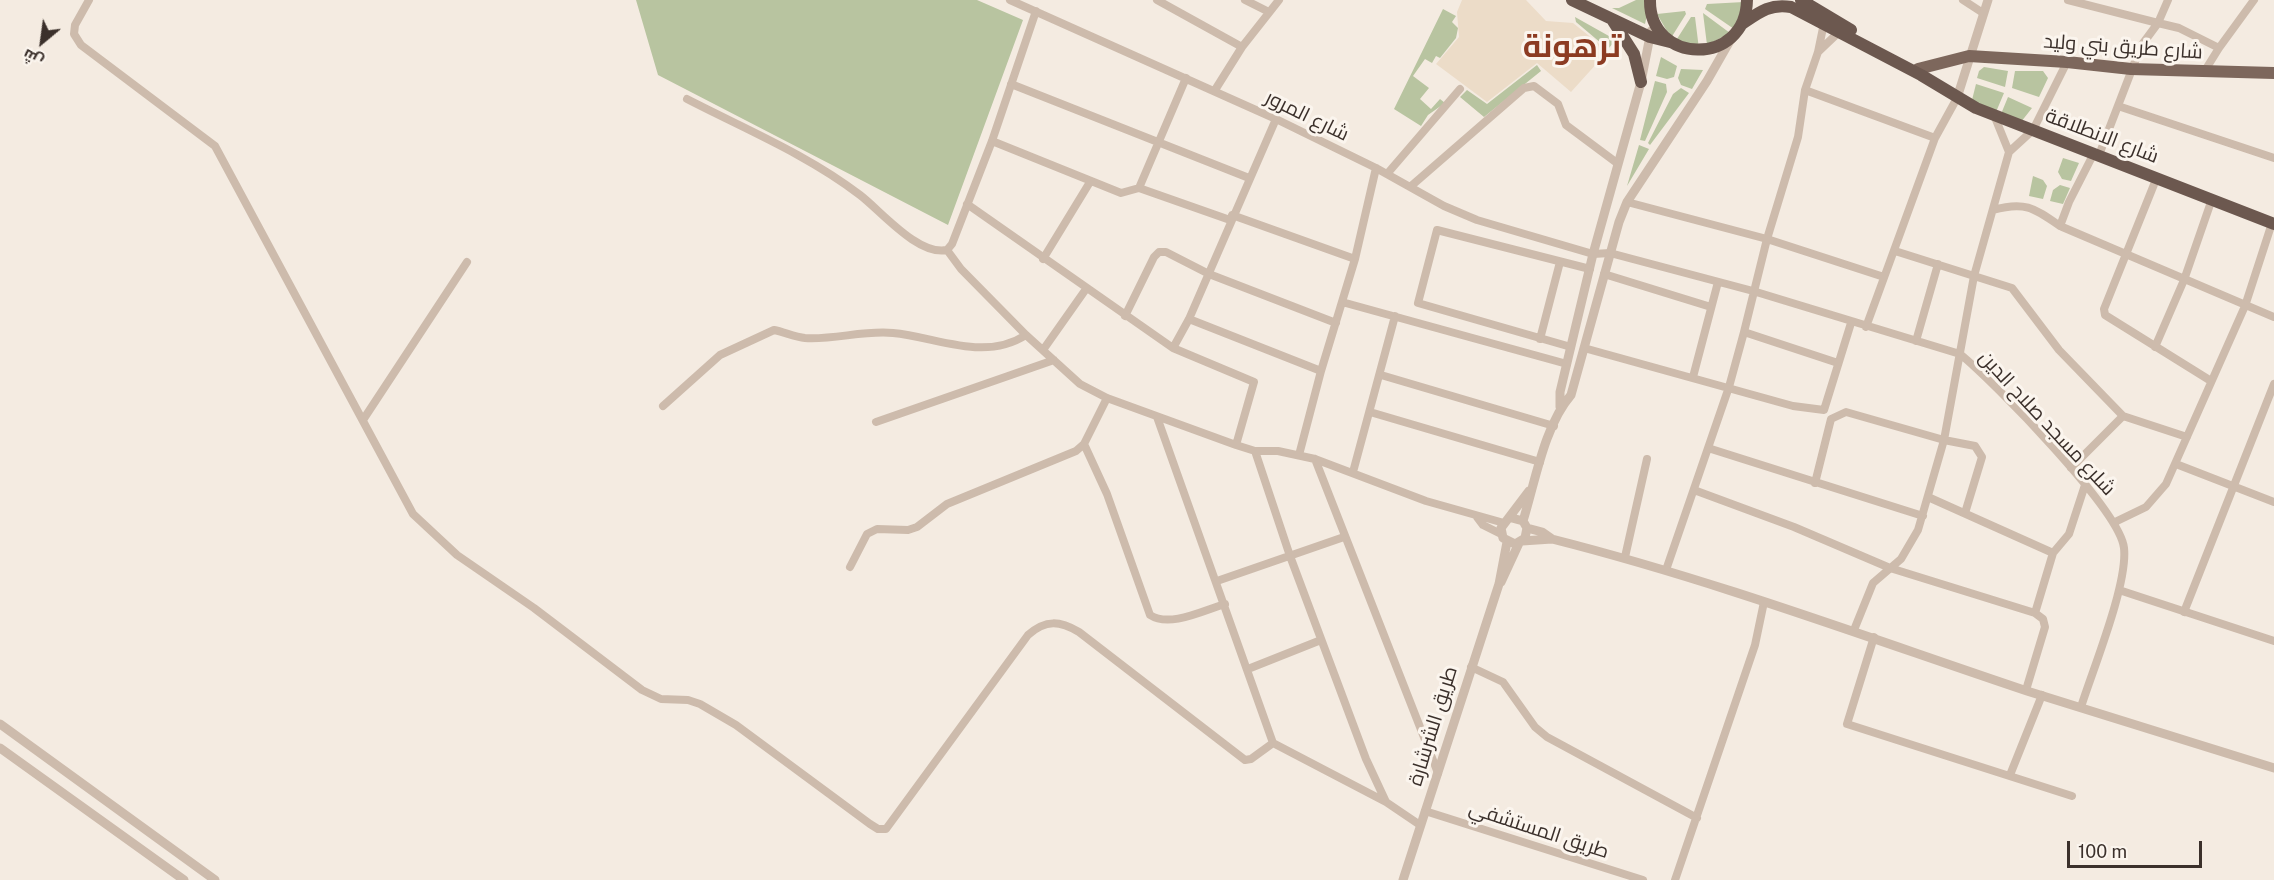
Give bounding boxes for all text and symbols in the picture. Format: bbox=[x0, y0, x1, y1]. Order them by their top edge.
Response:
north arrow bbox=[12, 12, 72, 72]
district label: ترهونة bbox=[1523, 28, 1621, 66]
street label: شارع طريق بني وليد bbox=[2043, 29, 2203, 65]
text: ش bbox=[19, 45, 47, 71]
street label: شارع المرور bbox=[1261, 85, 1353, 147]
street label: شارع الانطلاقة bbox=[2042, 103, 2162, 169]
street label: شلرع مسجد صلاح الدين bbox=[1974, 346, 2120, 500]
street label: طريق الشرشارة bbox=[1403, 663, 1463, 789]
street label: طريق المستشفي bbox=[1466, 796, 1612, 864]
scale bar bbox=[2070, 829, 2205, 867]
text: 100 m bbox=[2078, 841, 2127, 862]

